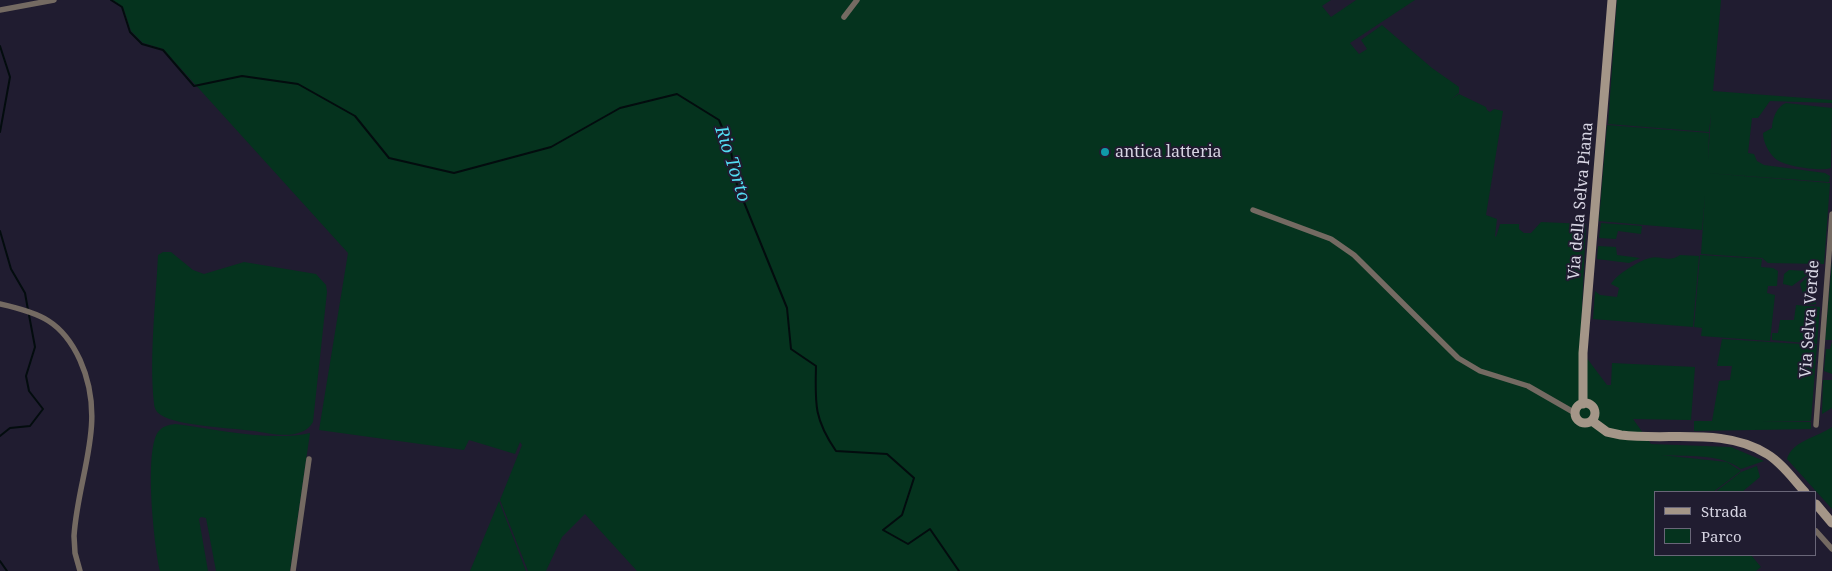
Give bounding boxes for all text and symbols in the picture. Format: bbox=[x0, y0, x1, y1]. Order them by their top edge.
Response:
street label: Via della Selva Piana bbox=[1565, 121, 1597, 281]
water label: Rio Torto bbox=[710, 123, 754, 205]
place label: antica latteria bbox=[1115, 142, 1222, 162]
marker: antica latteria bbox=[1099, 146, 1111, 158]
street label: Via Selva Verde bbox=[1796, 259, 1824, 379]
legend bbox=[1654, 491, 1817, 556]
text: Strada bbox=[1701, 501, 1747, 521]
text: Parco bbox=[1701, 526, 1742, 546]

